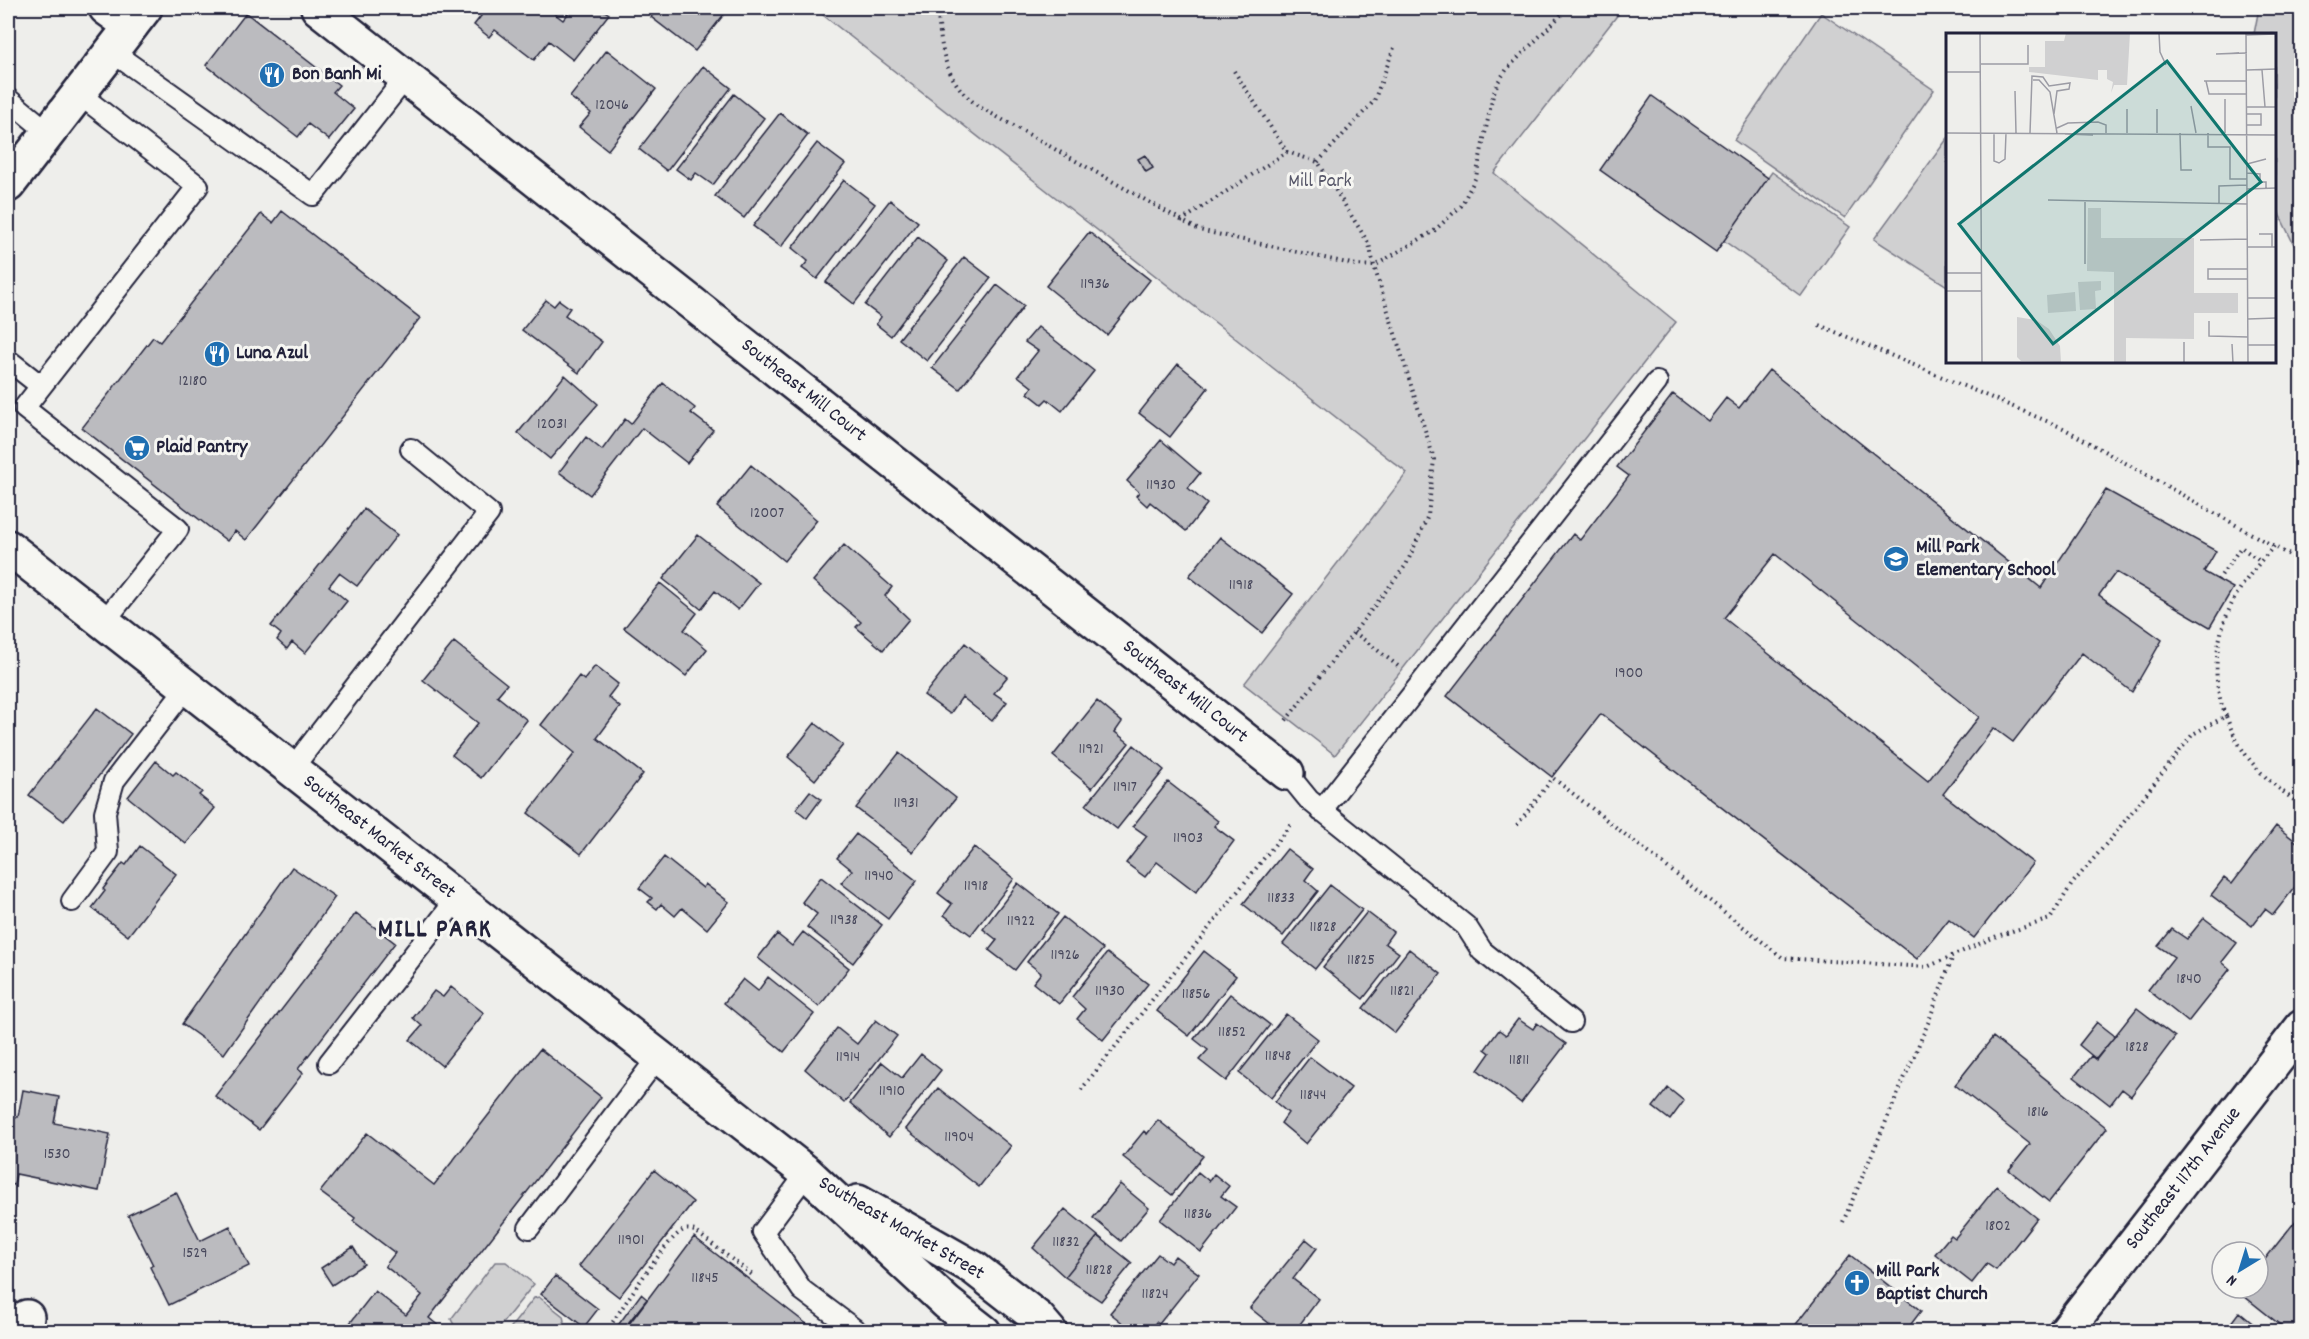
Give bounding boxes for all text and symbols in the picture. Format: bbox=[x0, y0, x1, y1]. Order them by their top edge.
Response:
inset map bbox=[1946, 33, 2276, 363]
restaurant icon: Bon Banh Mi bbox=[257, 60, 287, 90]
place label: Bon Banh Mi bbox=[292, 61, 382, 89]
house number: 12046 bbox=[595, 94, 629, 117]
park label: Mill Park bbox=[1288, 168, 1352, 196]
house number: 11936 bbox=[1080, 273, 1110, 296]
street label: Southeast Mill Court bbox=[734, 332, 872, 449]
restaurant icon: Luna Azul bbox=[202, 339, 232, 369]
place label: Luna Azul bbox=[236, 340, 308, 368]
house number: 12180 bbox=[178, 370, 208, 393]
house number: 12031 bbox=[537, 413, 567, 436]
supermarket icon: Plaid Pantry bbox=[122, 433, 152, 463]
place label: Plaid Pantry bbox=[156, 434, 248, 462]
house number: 11930 bbox=[1146, 474, 1176, 497]
house number: 12007 bbox=[750, 502, 784, 525]
place label: Mill Park Elementary School bbox=[1916, 534, 2056, 585]
school or university icon: Mill Park Elementary School bbox=[1881, 544, 1911, 574]
house number: 11918 bbox=[1229, 574, 1253, 597]
street label: Southeast Mill Court bbox=[1116, 634, 1253, 751]
house number: 1900 bbox=[1615, 662, 1643, 685]
house number: 11921 bbox=[1079, 738, 1103, 761]
street label: Southeast Market Street bbox=[296, 769, 461, 906]
house number: 11917 bbox=[1113, 776, 1137, 799]
house number: 11931 bbox=[894, 792, 918, 815]
house number: 11903 bbox=[1173, 827, 1203, 850]
house number: 11940 bbox=[864, 865, 894, 888]
house number: 11918 bbox=[964, 875, 988, 898]
house number: 11833 bbox=[1267, 887, 1295, 910]
house number: 11938 bbox=[830, 909, 858, 932]
house number: 11922 bbox=[1007, 910, 1035, 933]
district label: MILL PARK bbox=[378, 912, 492, 949]
house number: 11828 bbox=[1310, 916, 1336, 939]
house number: 11926 bbox=[1050, 944, 1080, 967]
house number: 11825 bbox=[1347, 949, 1375, 972]
house number: 1840 bbox=[2176, 968, 2202, 991]
house number: 11930 bbox=[1095, 980, 1125, 1003]
house number: 11821 bbox=[1390, 980, 1414, 1003]
house number: 11856 bbox=[1182, 983, 1210, 1006]
house number: 11852 bbox=[1218, 1021, 1246, 1044]
house number: 1828 bbox=[2125, 1036, 2149, 1059]
house number: 11848 bbox=[1265, 1045, 1291, 1068]
house number: 11914 bbox=[836, 1046, 860, 1069]
house number: 11811 bbox=[1509, 1049, 1529, 1072]
house number: 11910 bbox=[879, 1080, 905, 1103]
house number: 11844 bbox=[1300, 1084, 1326, 1107]
house number: 1816 bbox=[2027, 1101, 2049, 1124]
street label: Southeast 117th Avenue bbox=[2120, 1101, 2249, 1256]
house number: 11904 bbox=[944, 1126, 974, 1149]
house number: 1530 bbox=[44, 1143, 70, 1166]
street label: Southeast Market Street bbox=[813, 1170, 989, 1288]
house number: 11836 bbox=[1184, 1203, 1212, 1226]
house number: 1802 bbox=[1985, 1215, 2011, 1238]
house number: 11901 bbox=[618, 1229, 644, 1252]
house number: 11832 bbox=[1052, 1231, 1080, 1254]
north arrow bbox=[2210, 1240, 2270, 1300]
house number: 1529 bbox=[182, 1242, 208, 1265]
place label: Mill Park Baptist Church bbox=[1876, 1258, 1988, 1309]
house number: 11828 bbox=[1086, 1259, 1112, 1282]
house number: 11845 bbox=[691, 1267, 719, 1290]
church icon: Mill Park Baptist Church bbox=[1842, 1268, 1872, 1298]
text: N bbox=[2222, 1268, 2242, 1291]
house number: 11824 bbox=[1141, 1283, 1169, 1306]

